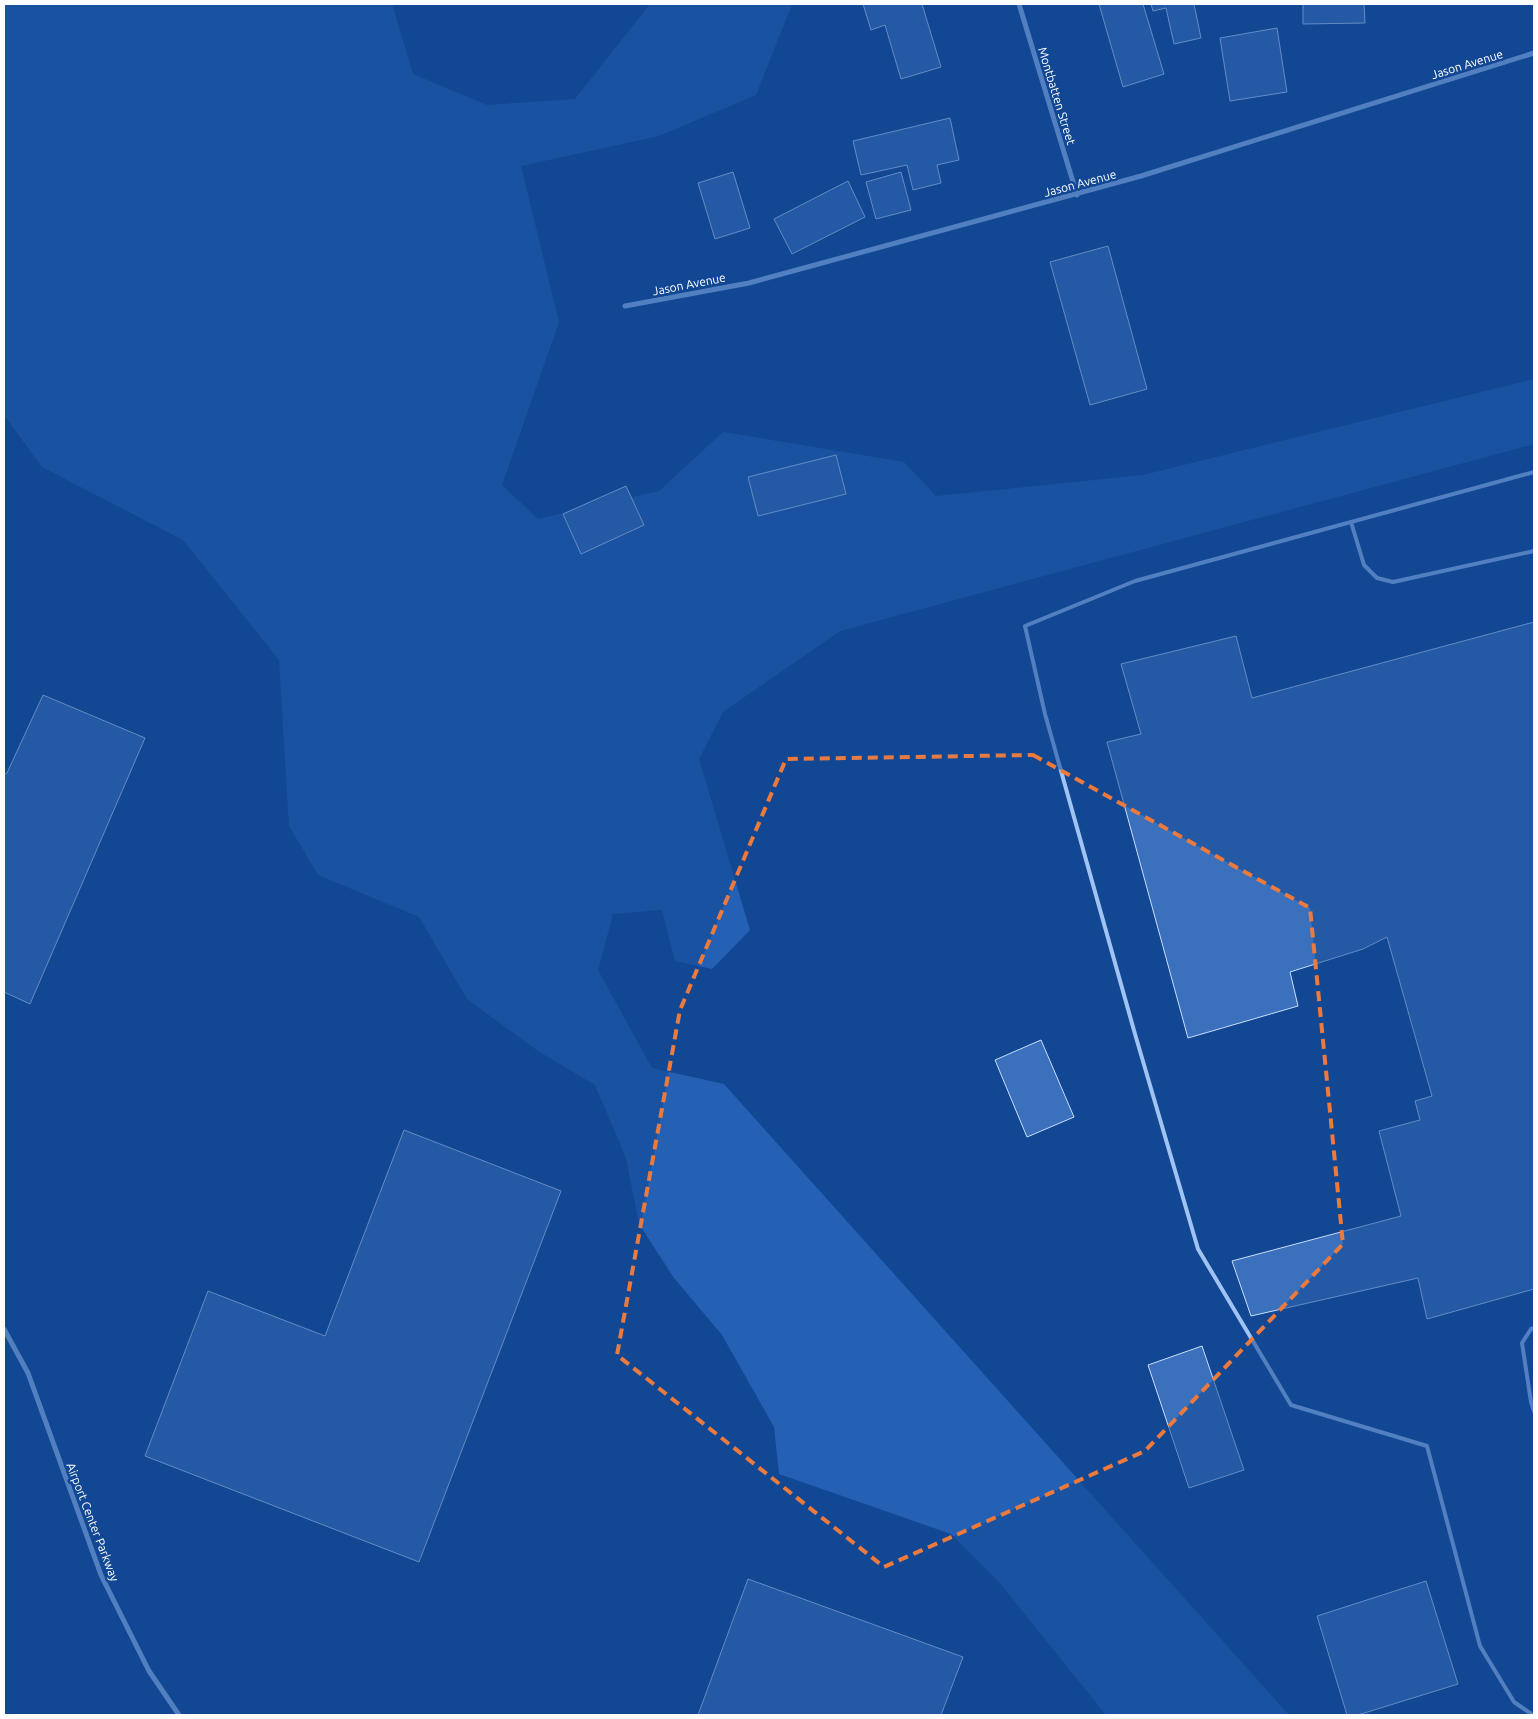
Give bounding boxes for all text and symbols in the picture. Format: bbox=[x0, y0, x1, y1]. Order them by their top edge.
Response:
street label: Montbatten Street bbox=[1036, 46, 1078, 147]
street label: Jason Avenue bbox=[1430, 47, 1504, 81]
street label: Jason Avenue bbox=[1042, 167, 1118, 199]
street label: Jason Avenue bbox=[651, 271, 727, 297]
street label: Airport Center Parkway bbox=[64, 1461, 122, 1583]

